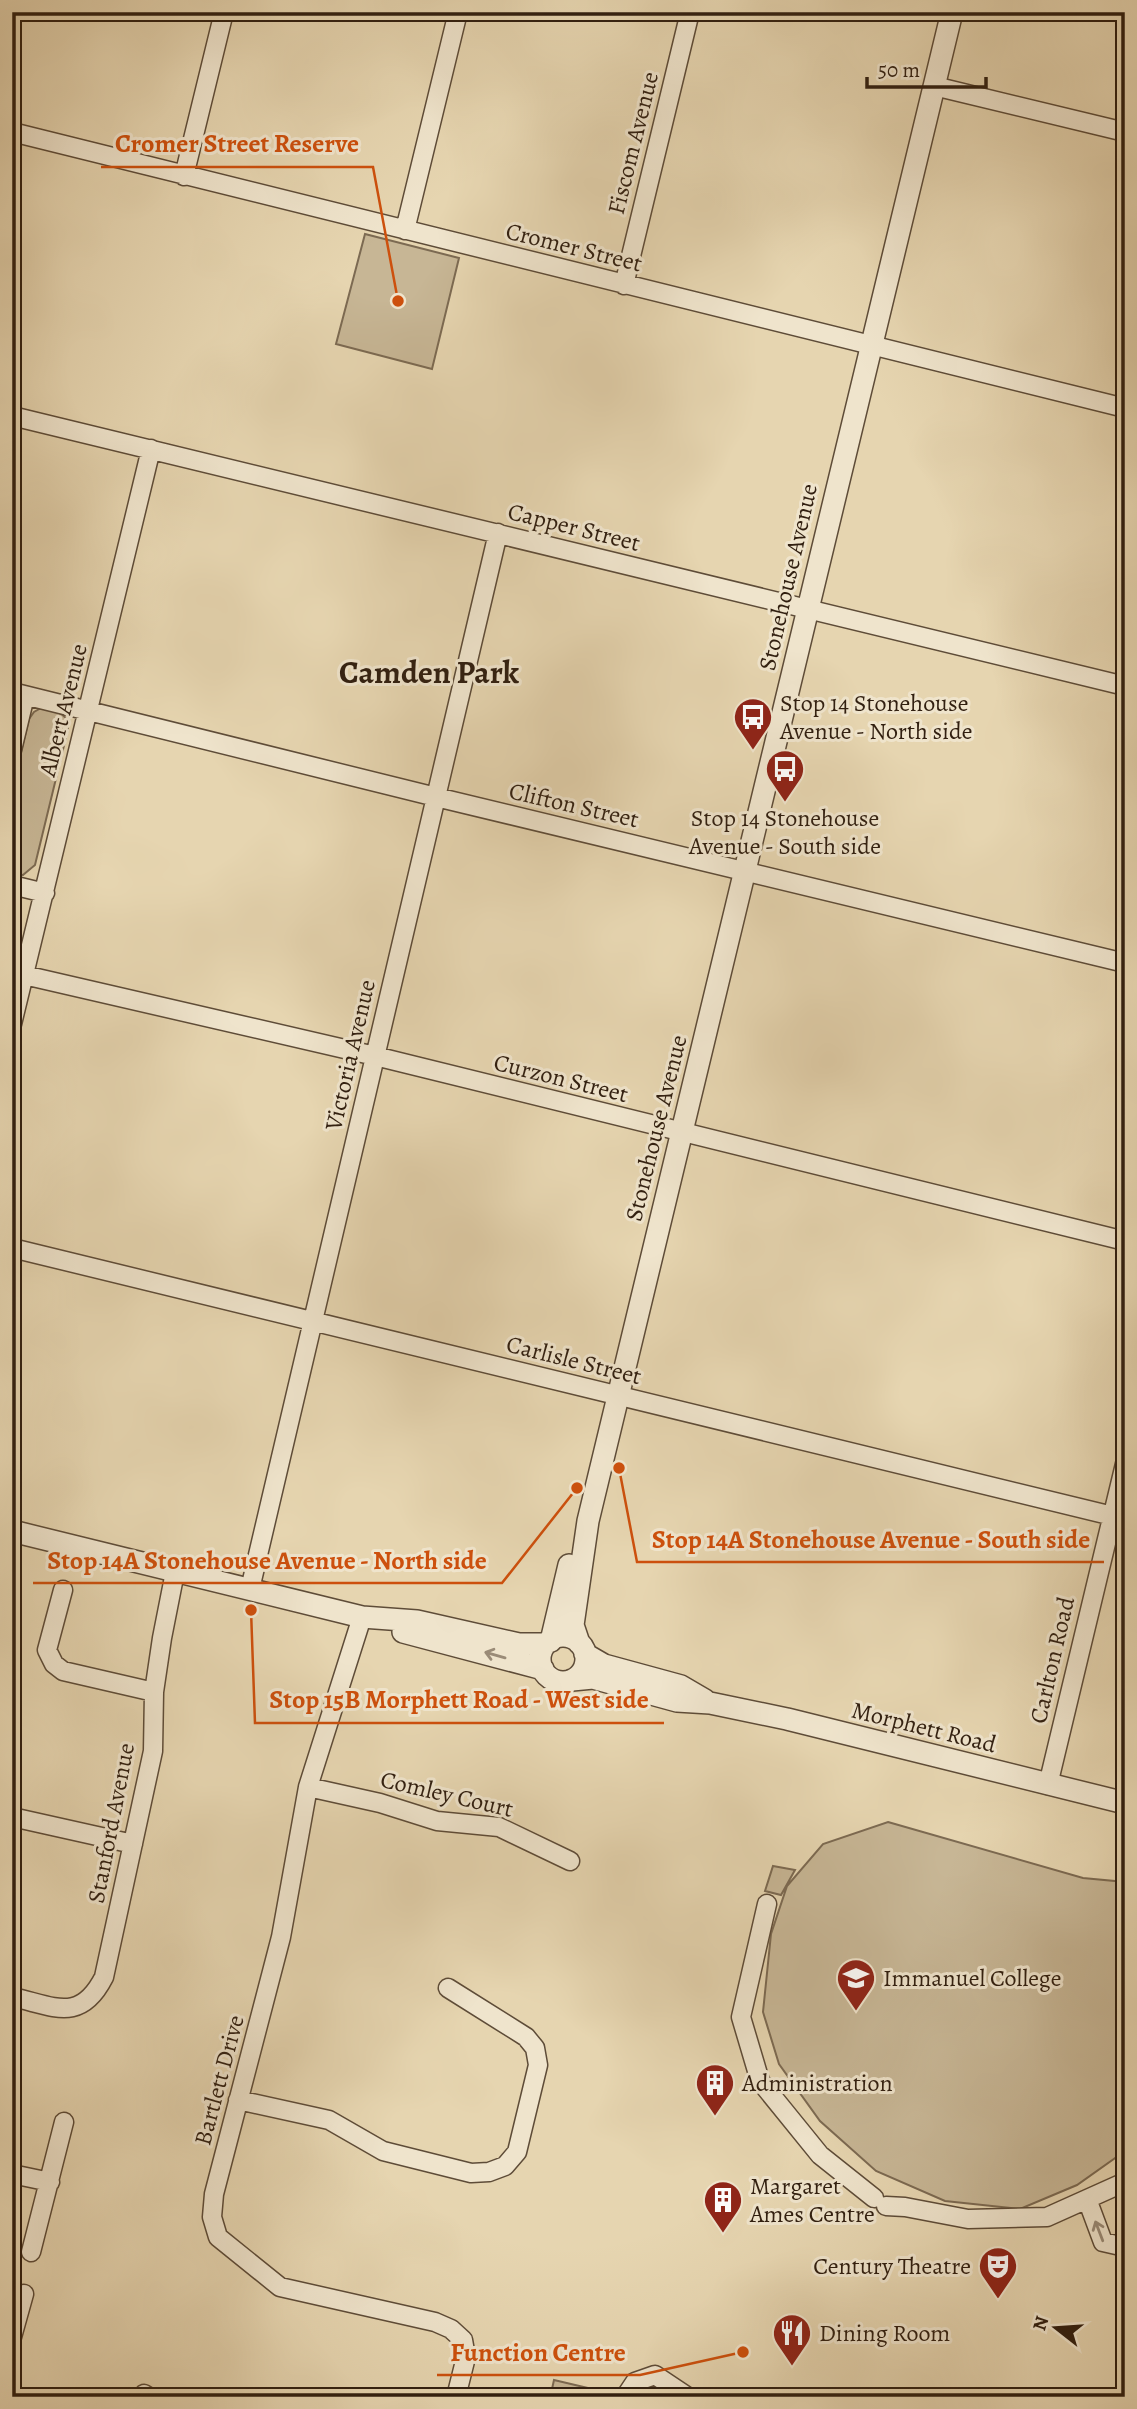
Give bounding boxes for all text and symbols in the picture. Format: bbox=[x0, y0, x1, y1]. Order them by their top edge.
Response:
scale bar bbox=[867, 46, 986, 90]
text: 50 m bbox=[878, 56, 920, 84]
street label: Fiscom Avenue bbox=[600, 68, 666, 218]
callout: Cromer Street Reserve bbox=[101, 120, 373, 167]
text: Cromer Street Reserve bbox=[115, 126, 359, 161]
street label: Cromer Street bbox=[503, 215, 645, 279]
street label: Stonehouse Avenue bbox=[751, 480, 825, 674]
street label: Capper Street bbox=[505, 495, 644, 559]
street label: Albert Avenue bbox=[31, 640, 95, 781]
district label: Camden Park bbox=[339, 650, 520, 694]
place label: Stop 14 Stonehouse Avenue - North side bbox=[779, 687, 973, 747]
bus stop icon: Stop 14 Stonehouse Avenue - North side bbox=[732, 696, 774, 751]
bus stop icon: Stop 14 Stonehouse Avenue - South side bbox=[764, 748, 806, 803]
street label: Clifton Street bbox=[506, 775, 642, 835]
place label: Stop 14 Stonehouse Avenue - South side bbox=[688, 802, 881, 862]
street label: Victoria Avenue bbox=[317, 976, 383, 1135]
street label: Stonehouse Avenue bbox=[617, 1032, 695, 1224]
street label: Curzon Street bbox=[491, 1046, 631, 1110]
street label: Carlisle Street bbox=[503, 1328, 645, 1392]
callout: Stop 14A Stonehouse Avenue - South side bbox=[637, 1515, 1104, 1562]
text: Stop 14A Stonehouse Avenue - South side bbox=[652, 1522, 1090, 1557]
callout: Stop 14A Stonehouse Avenue - North side bbox=[33, 1536, 502, 1583]
text: Stop 14A Stonehouse Avenue - North side bbox=[47, 1543, 487, 1578]
street label: Carlton Road bbox=[1022, 1593, 1082, 1726]
one-way arrow bbox=[484, 1648, 506, 1661]
callout: Stop 15B Morphett Road - West side bbox=[255, 1676, 664, 1723]
text: Stop 15B Morphett Road - West side bbox=[269, 1682, 649, 1717]
street label: Morphett Road bbox=[848, 1694, 1000, 1760]
street label: Stanford Avenue bbox=[80, 1740, 142, 1906]
street label: Comley Court bbox=[378, 1763, 517, 1825]
school or university icon: Immanuel College bbox=[835, 1957, 877, 2012]
place label: Immanuel College bbox=[883, 1962, 1062, 1994]
street label: Bartlett Drive bbox=[186, 2011, 252, 2149]
building icon: Administration bbox=[694, 2062, 736, 2117]
place label: Administration bbox=[741, 2067, 893, 2099]
place label: Margaret Ames Centre bbox=[749, 2170, 875, 2230]
building icon: Margaret Ames Centre bbox=[702, 2179, 744, 2234]
one-way arrow bbox=[1092, 2220, 1105, 2242]
theatre icon: Century Theatre bbox=[977, 2245, 1019, 2300]
place label: Century Theatre bbox=[813, 2250, 971, 2282]
north arrow bbox=[1021, 2294, 1092, 2364]
restaurant icon: Dining Room bbox=[771, 2312, 813, 2367]
text: N bbox=[1026, 2313, 1055, 2334]
place label: Dining Room bbox=[819, 2317, 950, 2349]
callout: Function Centre bbox=[437, 2328, 640, 2375]
text: Function Centre bbox=[450, 2335, 626, 2370]

